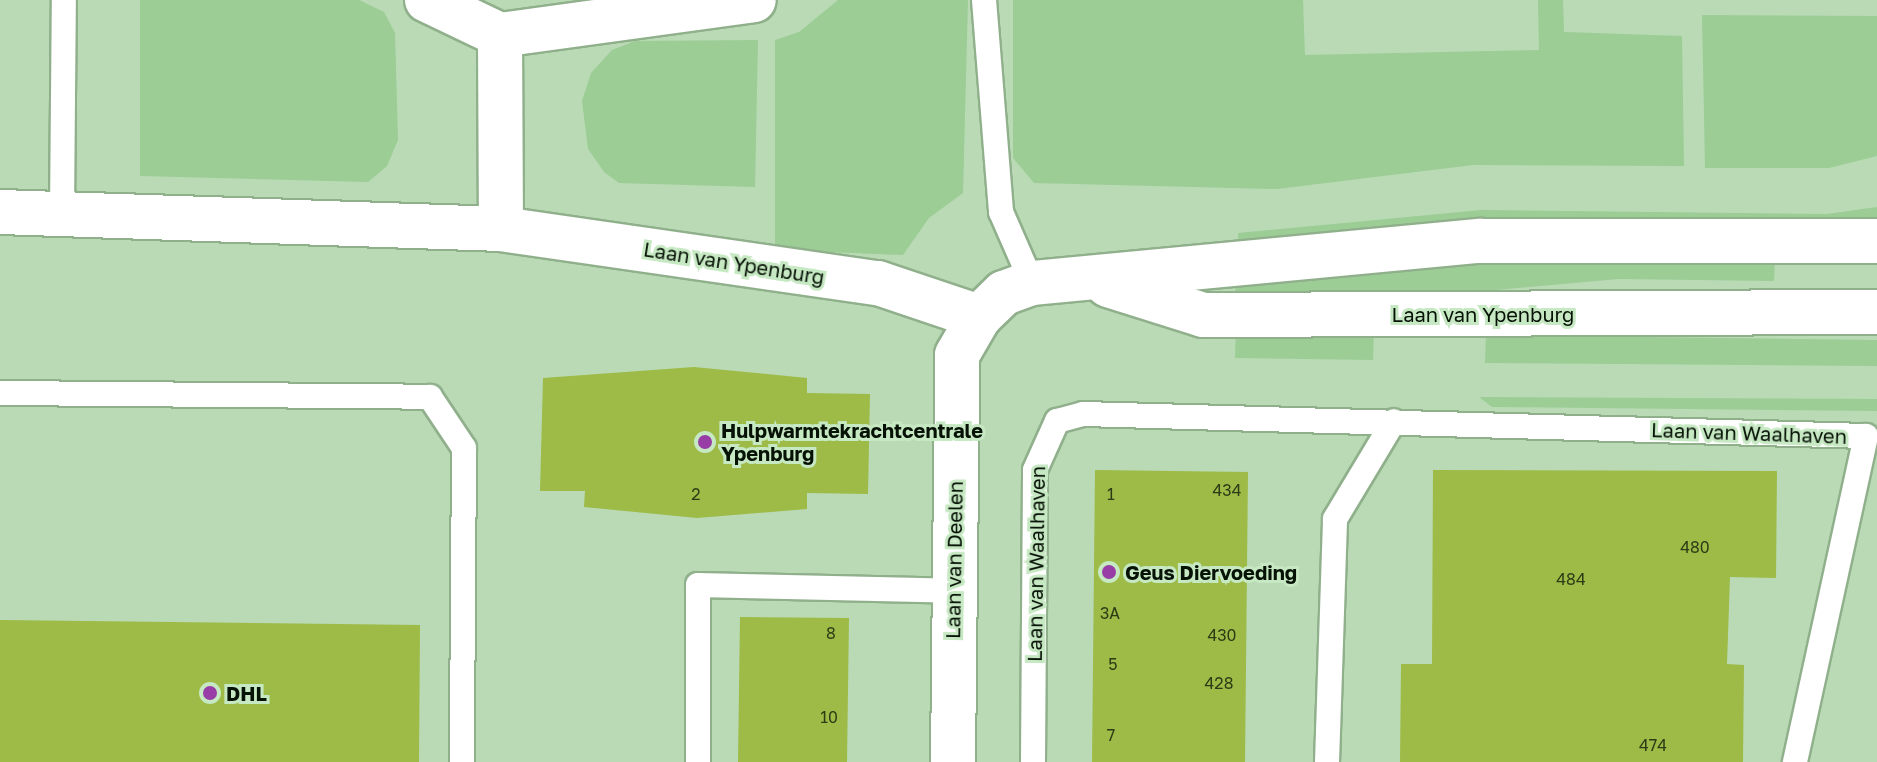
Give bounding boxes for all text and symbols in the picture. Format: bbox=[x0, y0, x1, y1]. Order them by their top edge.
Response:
street label: Laan van Ypenburg bbox=[642, 237, 826, 289]
street label: Laan van Ypenburg bbox=[1392, 302, 1574, 326]
place label: Hulpwarmtekrachtcentrale Ypenburg bbox=[721, 418, 983, 465]
street label: Laan van Waalhaven bbox=[1651, 418, 1847, 448]
marker: Hulpwarmtekrachtcentrale Ypenburg bbox=[696, 433, 714, 451]
street label: Laan van Waalhaven bbox=[1022, 466, 1050, 662]
house number: 434 bbox=[1213, 480, 1241, 500]
street label: Laan van Deelen bbox=[941, 481, 967, 639]
house number: 2 bbox=[691, 484, 701, 504]
house number: 1 bbox=[1107, 484, 1115, 504]
house number: 480 bbox=[1680, 537, 1710, 557]
place label: Geus Diervoeding bbox=[1125, 560, 1297, 584]
marker: Geus Diervoeding bbox=[1100, 563, 1118, 581]
house number: 484 bbox=[1556, 569, 1586, 589]
house number: 3A bbox=[1100, 603, 1120, 623]
house number: 8 bbox=[826, 623, 836, 643]
house number: 430 bbox=[1207, 625, 1237, 645]
house number: 5 bbox=[1108, 654, 1118, 674]
house number: 428 bbox=[1205, 673, 1233, 693]
place label: DHL bbox=[226, 681, 267, 705]
marker: DHL bbox=[201, 684, 219, 702]
house number: 10 bbox=[820, 707, 838, 727]
house number: 7 bbox=[1107, 725, 1115, 745]
house number: 474 bbox=[1639, 735, 1667, 755]

